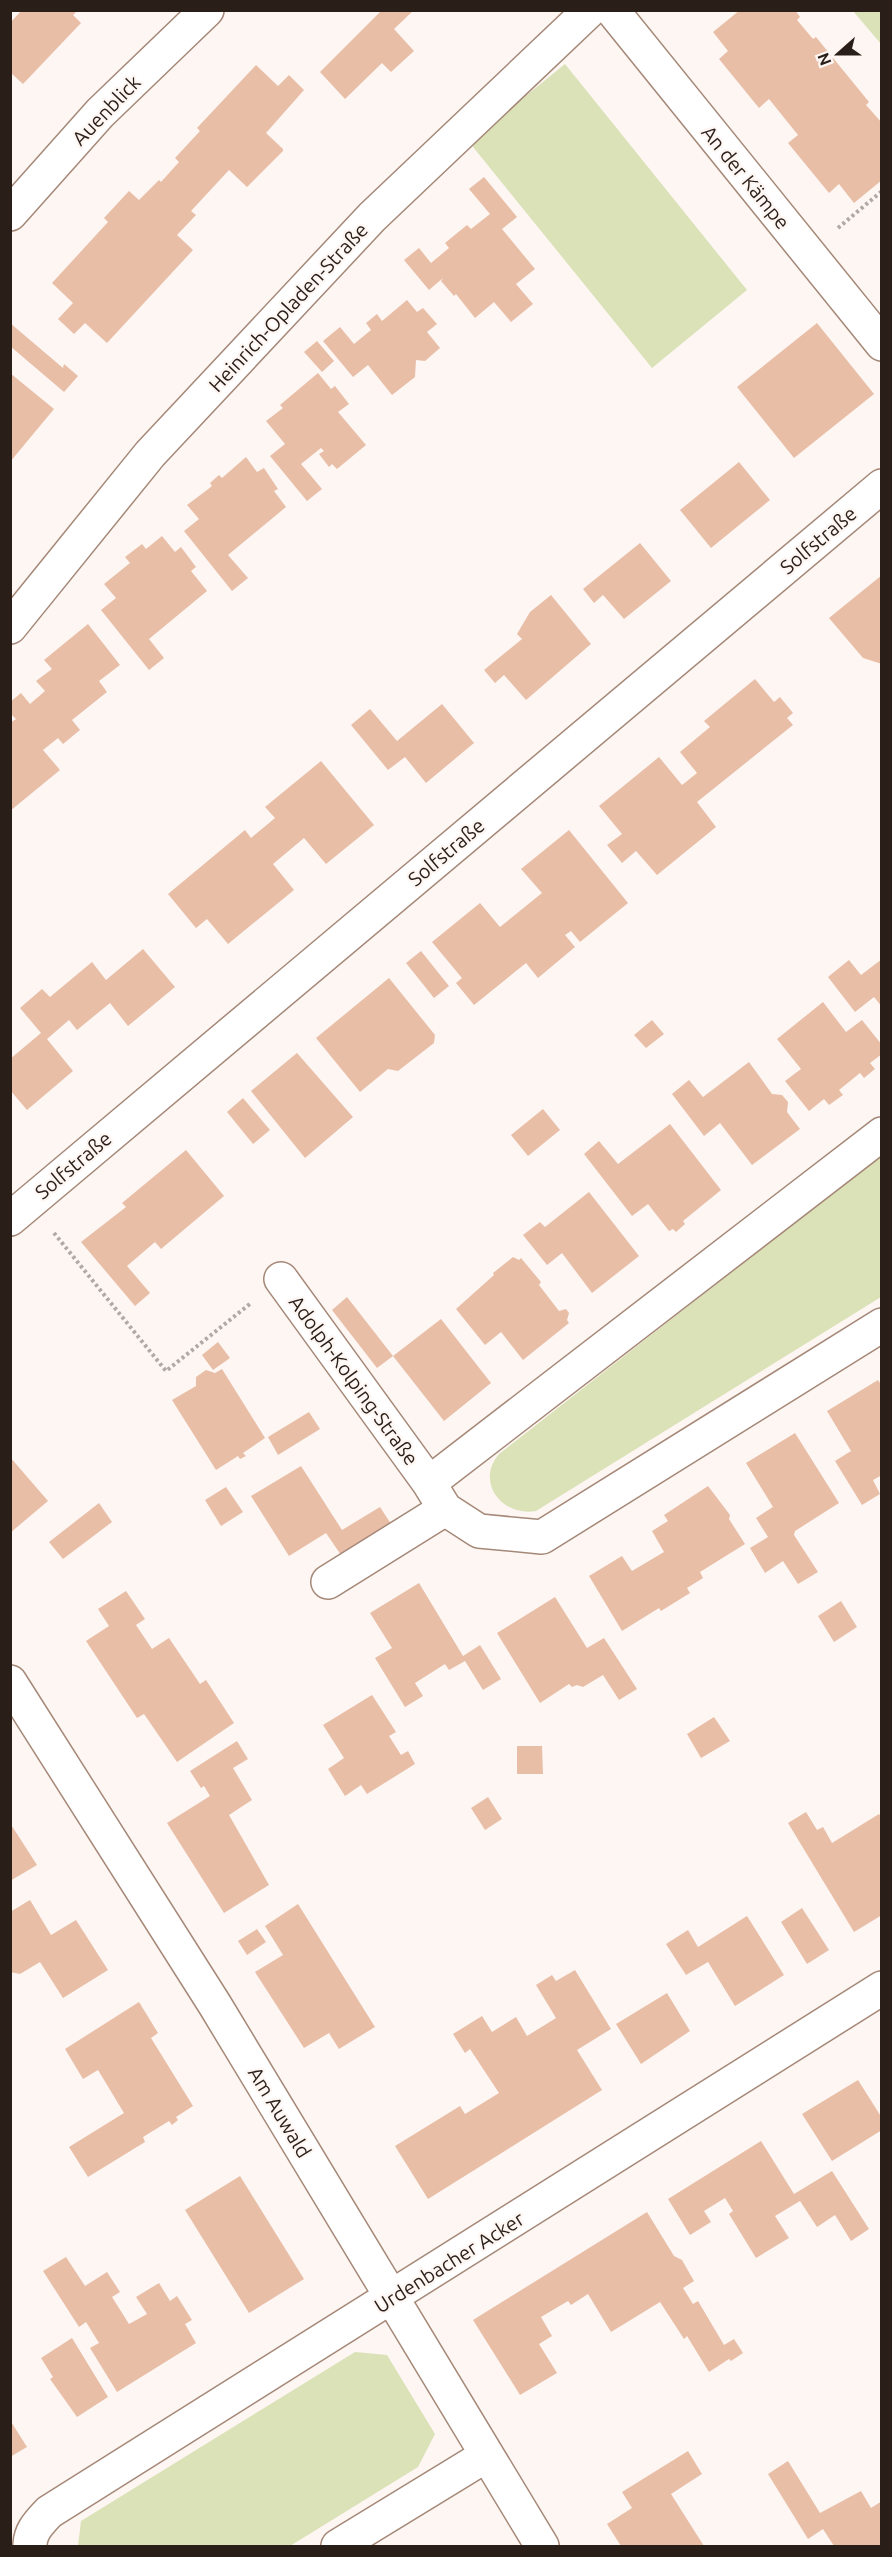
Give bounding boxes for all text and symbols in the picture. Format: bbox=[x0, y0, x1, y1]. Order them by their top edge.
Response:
north arrow bbox=[808, 24, 868, 84]
text: N bbox=[813, 51, 835, 68]
street label: Auenblick bbox=[67, 70, 145, 150]
street label: An der Kämpe bbox=[697, 121, 795, 233]
street label: Heinrich-Opladen-Straße bbox=[204, 218, 372, 396]
street label: Solfstraße bbox=[775, 501, 861, 579]
street label: Solfstraße bbox=[403, 813, 489, 891]
street label: Solfstraße bbox=[30, 1126, 116, 1204]
street label: Adolph-Kolping-Straße bbox=[285, 1291, 423, 1469]
street label: Am Auwald bbox=[244, 2062, 316, 2162]
street label: Urdenbacher Acker bbox=[370, 2206, 528, 2317]

